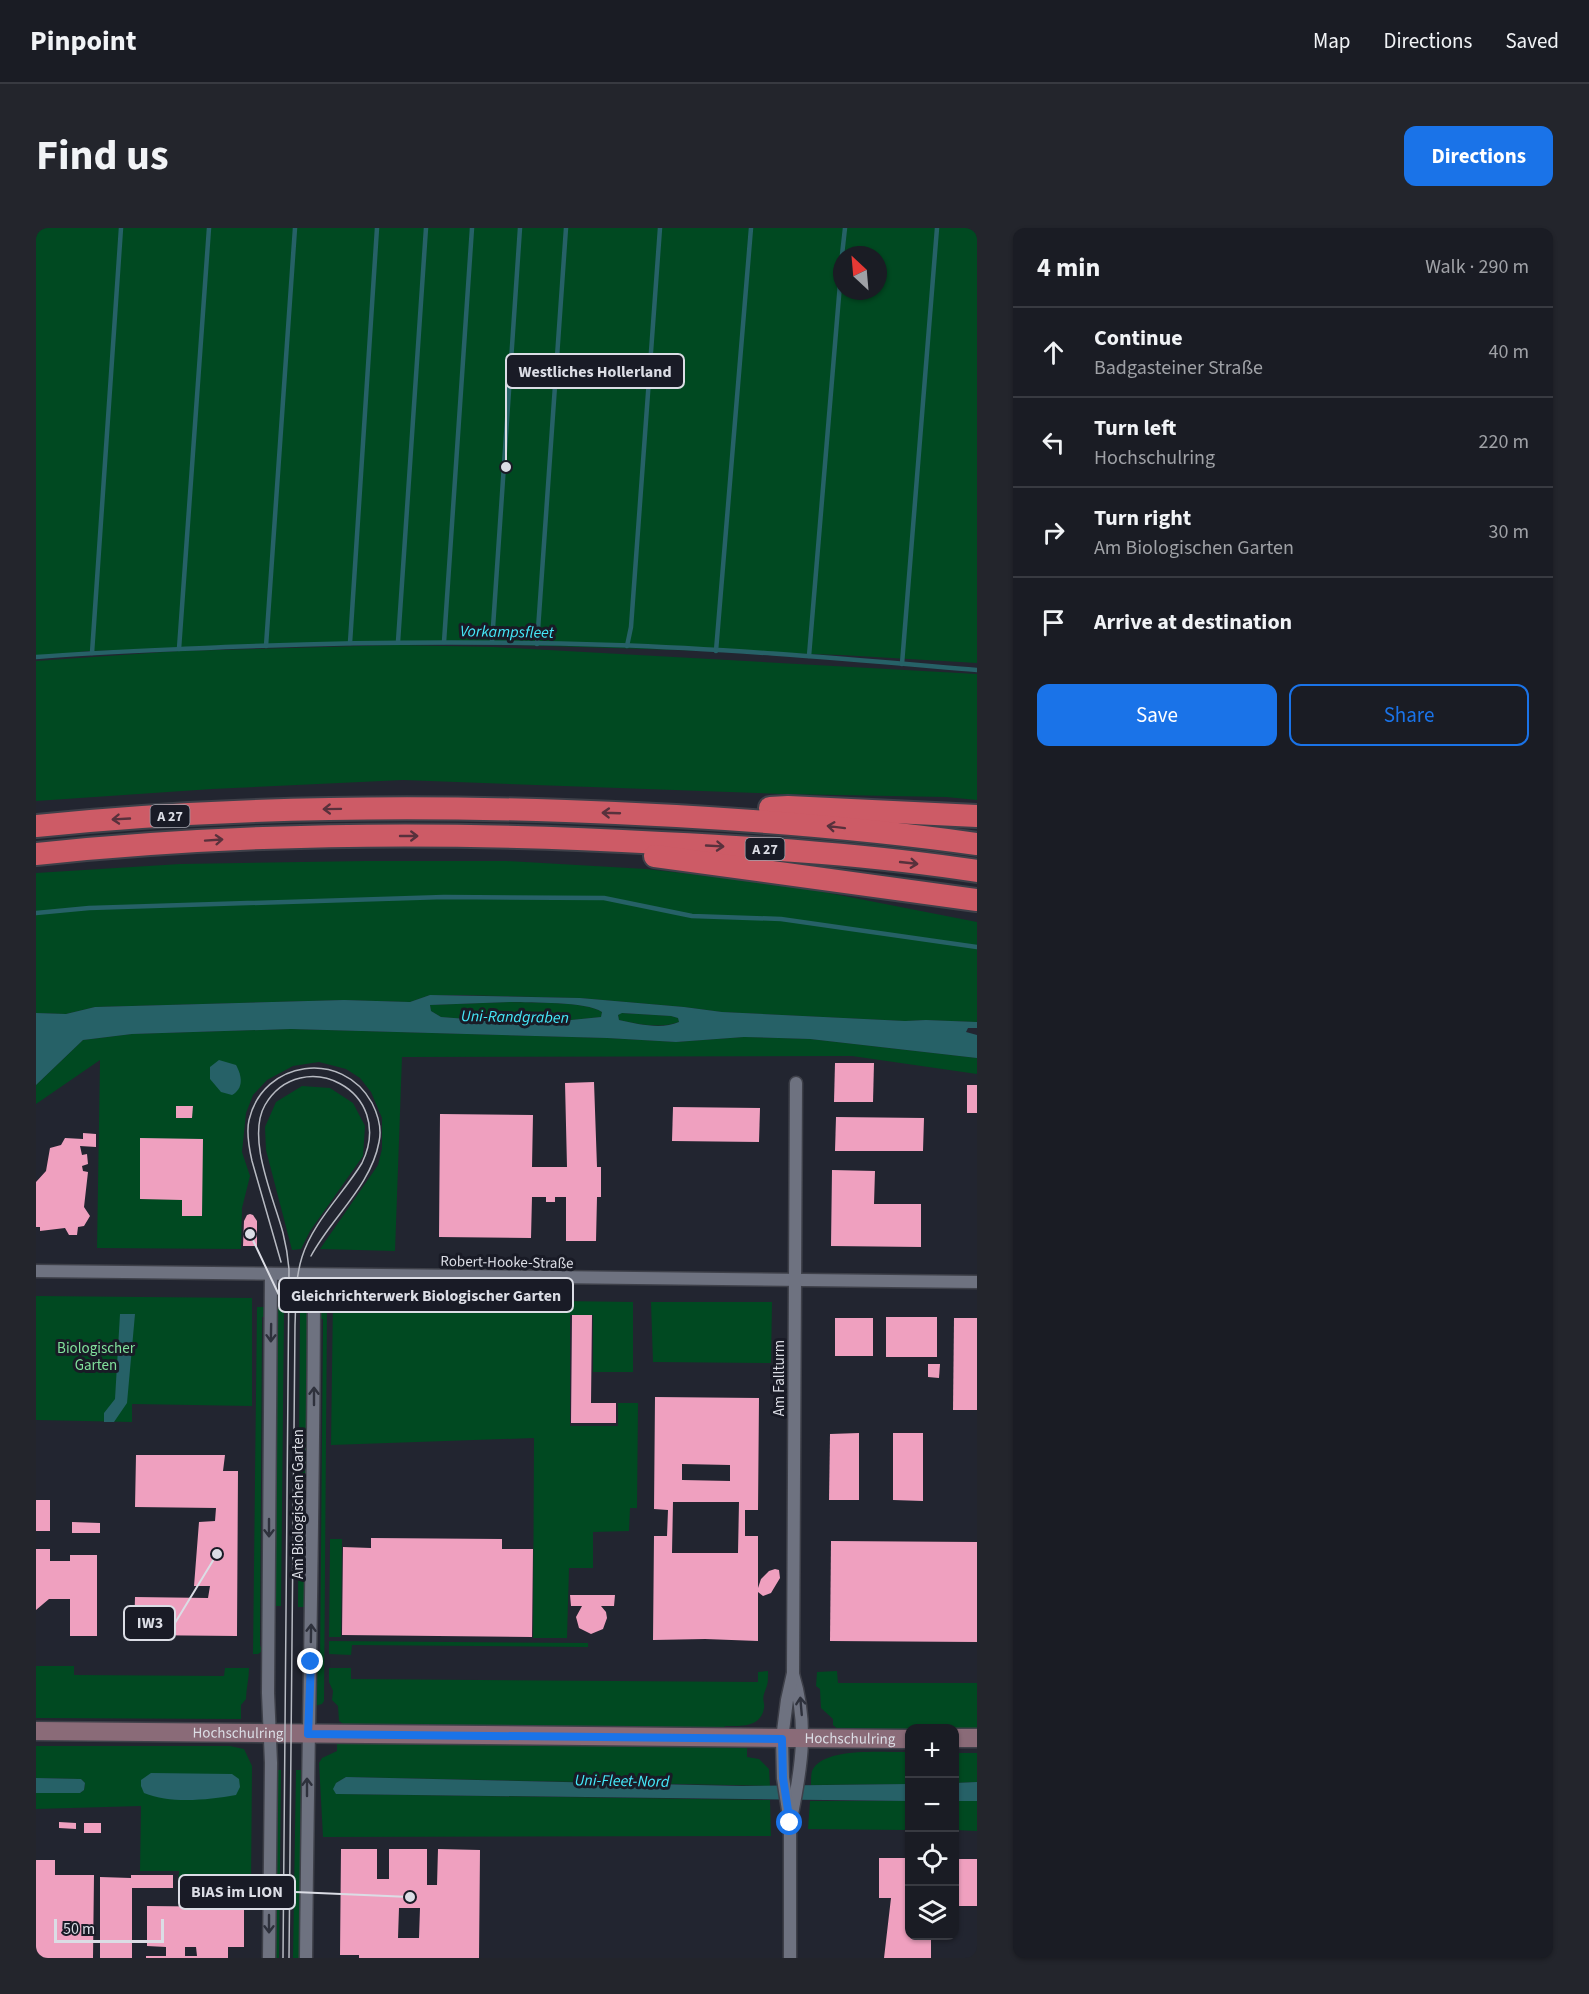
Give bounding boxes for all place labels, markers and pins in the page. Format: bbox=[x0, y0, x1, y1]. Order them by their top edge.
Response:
callout: Westliches Hollerland bbox=[506, 354, 684, 388]
callout: Gleichrichterwerk Biologischer Garten bbox=[279, 1278, 573, 1312]
callout: IW3 bbox=[124, 1606, 175, 1640]
callout: BIAS im LION bbox=[179, 1875, 295, 1909]

